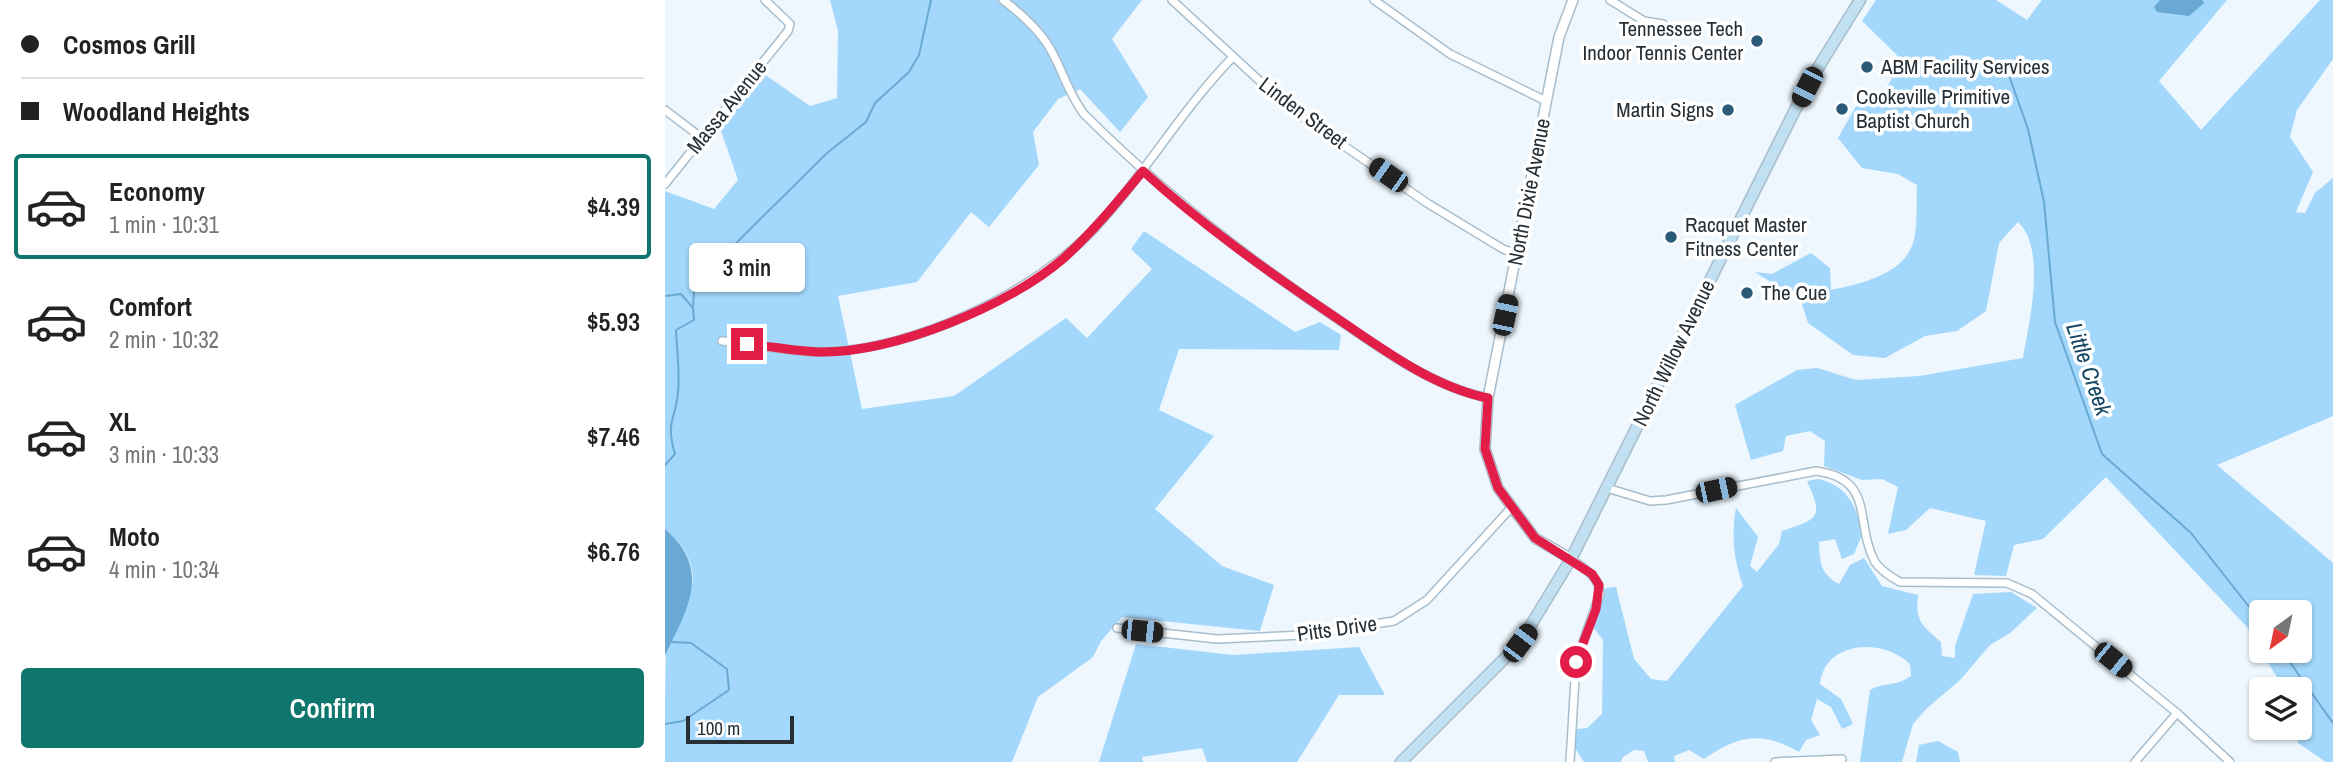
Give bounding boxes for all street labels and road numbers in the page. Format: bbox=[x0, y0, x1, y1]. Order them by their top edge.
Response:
street label: Massa Avenue bbox=[680, 54, 773, 160]
street label: Linden Street bbox=[1253, 70, 1353, 155]
street label: North Dixie Avenue bbox=[1500, 116, 1557, 268]
street label: North Willow Avenue bbox=[1626, 275, 1722, 431]
street label: Pitts Drive bbox=[1295, 609, 1379, 648]

